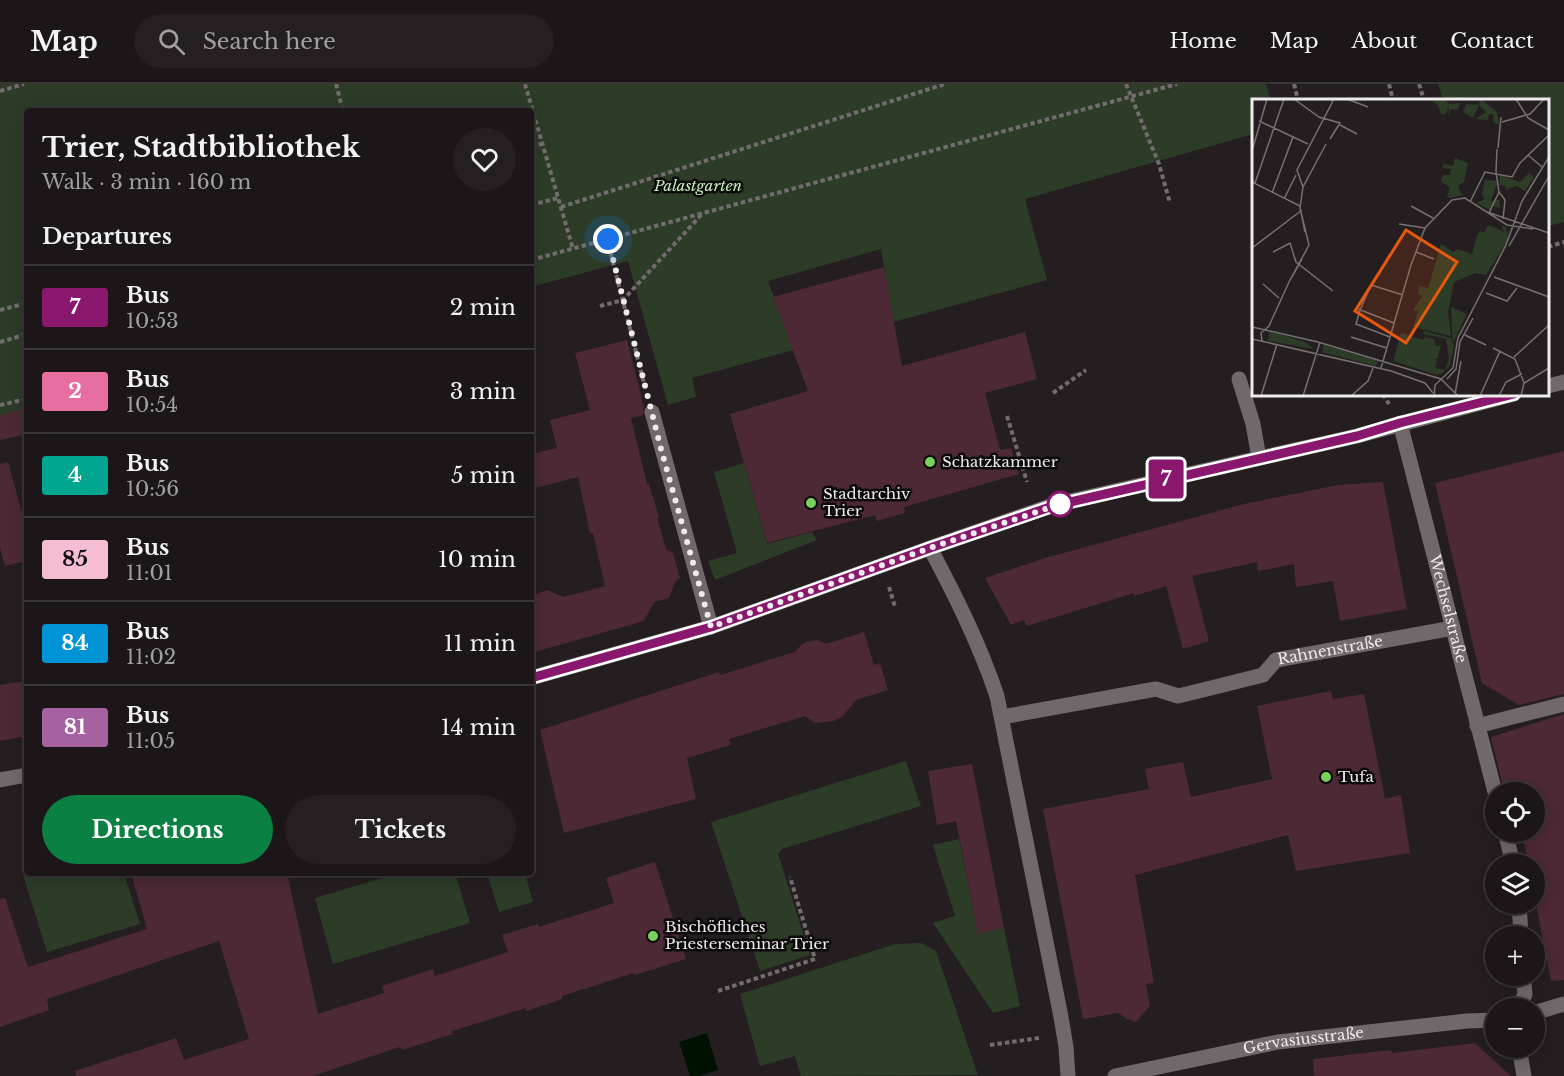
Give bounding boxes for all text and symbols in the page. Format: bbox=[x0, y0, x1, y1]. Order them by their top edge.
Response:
search box bbox=[134, 14, 554, 68]
text: Map bbox=[30, 24, 98, 59]
icon: search bbox=[155, 25, 188, 58]
text: Search here bbox=[203, 28, 336, 55]
text: Home bbox=[1170, 28, 1237, 54]
text: Map bbox=[1270, 28, 1318, 54]
text: About bbox=[1351, 28, 1417, 54]
text: Contact bbox=[1450, 28, 1534, 54]
inset map bbox=[1252, 99, 1549, 396]
button: heart bbox=[453, 128, 516, 191]
text: Trier, Stadtbibliothek bbox=[42, 130, 360, 165]
text: Walk · 3 min · 160 m bbox=[42, 170, 251, 194]
park label: Palastgarten bbox=[653, 176, 742, 195]
text: Departures bbox=[42, 223, 172, 250]
your location bbox=[593, 224, 623, 254]
text: Bus bbox=[126, 282, 169, 309]
text: 7 bbox=[70, 294, 80, 320]
text: 2 min bbox=[450, 294, 516, 321]
text: 10:53 bbox=[126, 309, 179, 333]
text: Bus bbox=[126, 366, 169, 393]
text: 2 bbox=[68, 378, 82, 404]
text: 3 min bbox=[450, 378, 516, 405]
text: 10:54 bbox=[126, 393, 178, 417]
text: Bus bbox=[126, 450, 169, 477]
place label: Schatzkammer bbox=[942, 452, 1059, 471]
marker: Schatzkammer bbox=[923, 455, 937, 469]
line badge: 7 bbox=[1146, 460, 1186, 498]
text: 4 bbox=[68, 462, 82, 488]
text: 5 min bbox=[451, 462, 516, 489]
text: 7 bbox=[1161, 466, 1171, 492]
text: 10:56 bbox=[126, 477, 179, 501]
place label: Stadtarchiv Trier bbox=[823, 484, 910, 520]
unlabelled marker bbox=[1047, 491, 1073, 517]
marker: Stadtarchiv Trier bbox=[804, 496, 818, 510]
text: Bus bbox=[126, 534, 169, 561]
text: 85 bbox=[62, 546, 88, 572]
text: 10 min bbox=[438, 546, 516, 573]
street label: Wechselstraße bbox=[1425, 552, 1471, 665]
text: 11:01 bbox=[126, 561, 173, 585]
text: Bus bbox=[126, 618, 169, 645]
text: 84 bbox=[61, 630, 89, 656]
text: 11 min bbox=[444, 630, 516, 657]
street label: Rahnenstraße bbox=[1276, 631, 1384, 669]
text: 11:02 bbox=[126, 645, 176, 669]
text: Bus bbox=[126, 702, 169, 729]
text: 81 bbox=[64, 714, 86, 740]
text: 14 min bbox=[441, 714, 516, 741]
text: 11:05 bbox=[126, 729, 175, 753]
place label: Tufa bbox=[1338, 767, 1374, 786]
marker: Tufa bbox=[1319, 770, 1333, 784]
map controls bbox=[1485, 782, 1545, 1058]
button: locate bbox=[1485, 782, 1545, 842]
button: Directions bbox=[42, 795, 273, 864]
button: Tickets bbox=[285, 795, 516, 864]
button: layers bbox=[1485, 854, 1545, 914]
place label: Bischöfliches Priesterseminar Trier bbox=[665, 917, 830, 953]
button: + bbox=[1485, 926, 1545, 986]
marker: Bischöfliches Priesterseminar Trier bbox=[646, 929, 660, 943]
button: − bbox=[1485, 998, 1545, 1058]
street label: Gervasiusstraße bbox=[1241, 1023, 1365, 1058]

